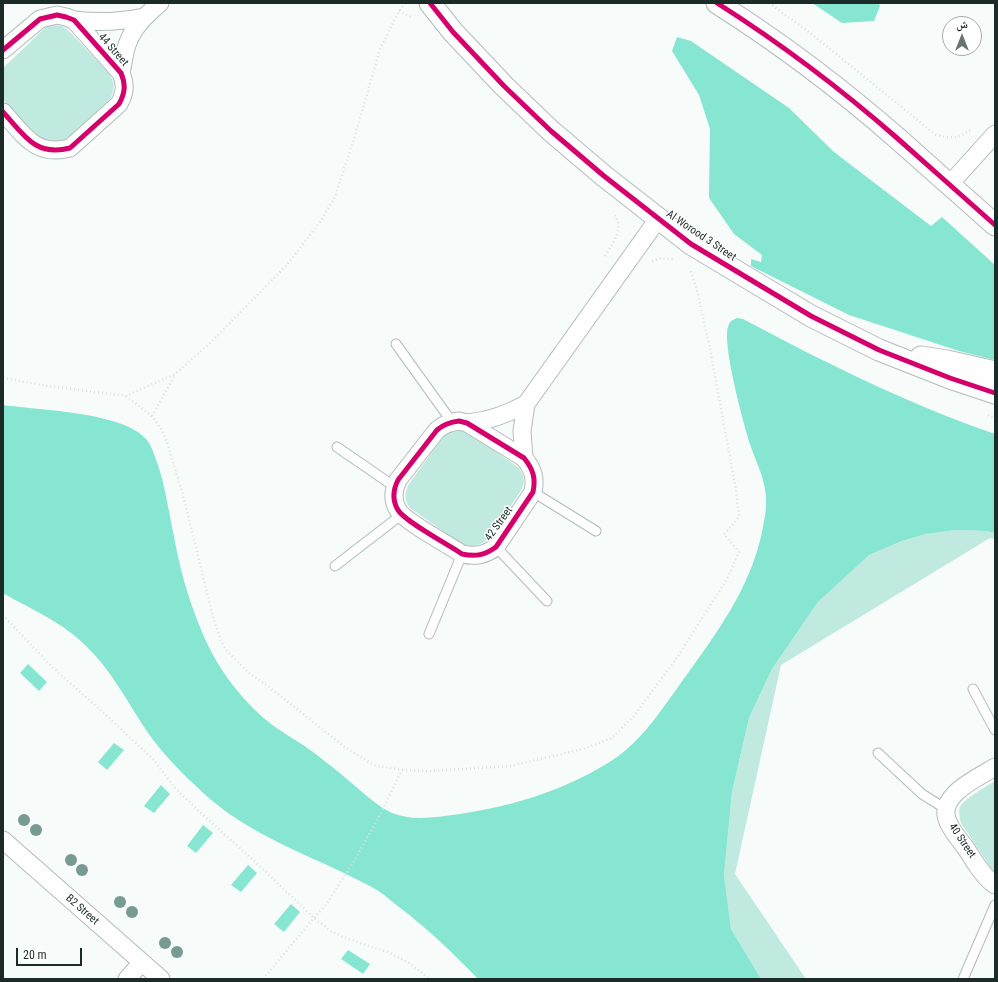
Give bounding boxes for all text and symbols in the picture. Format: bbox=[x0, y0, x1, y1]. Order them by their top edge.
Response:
north arrow bbox=[942, 16, 982, 56]
text: ش bbox=[956, 18, 968, 31]
street label: 44 Street bbox=[95, 31, 131, 69]
street label: Al Worood 3 Street bbox=[664, 208, 738, 264]
street label: 42 Street bbox=[482, 504, 516, 544]
street label: 40 Street bbox=[946, 821, 978, 861]
street label: B2 Street bbox=[63, 892, 101, 928]
scale bar bbox=[18, 940, 84, 966]
text: 20 m bbox=[23, 948, 47, 962]

